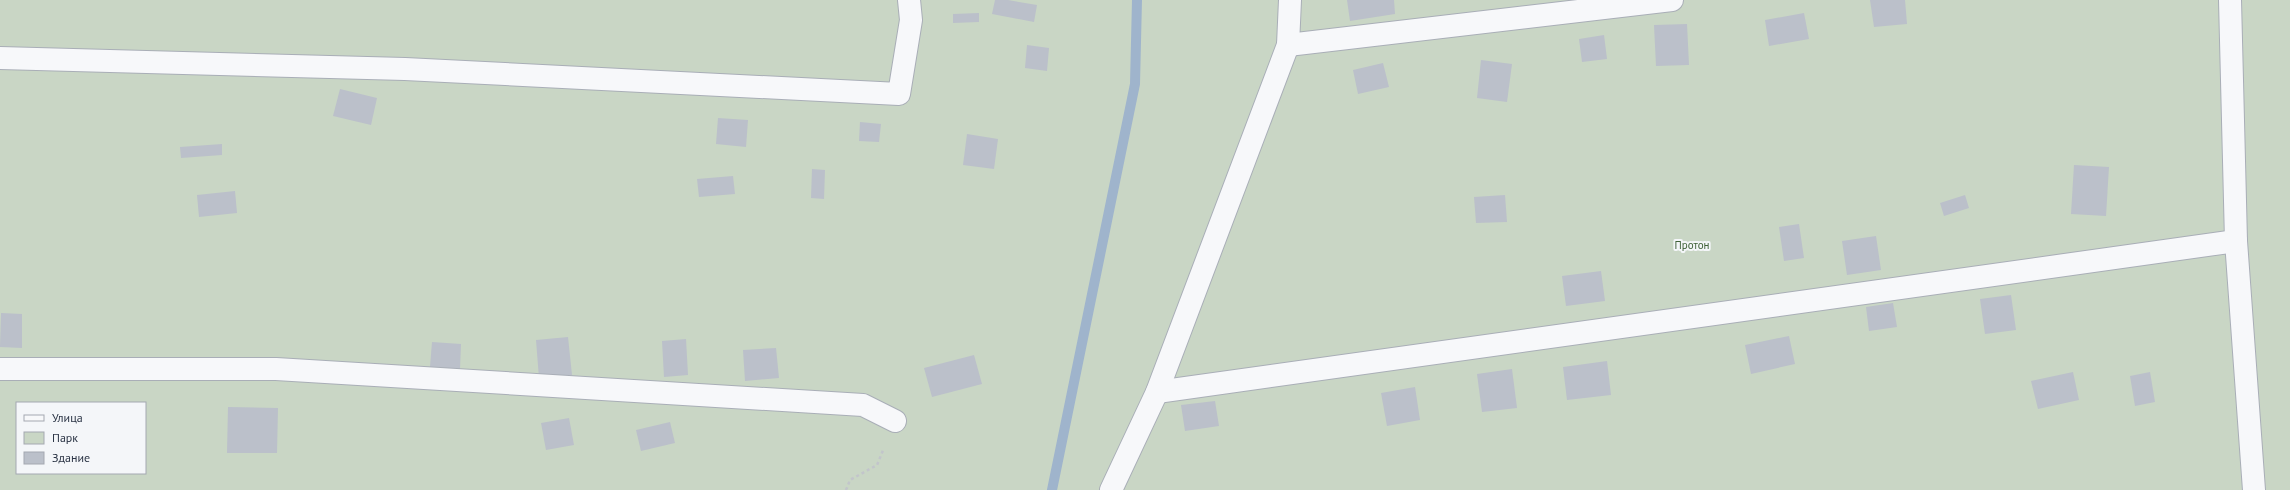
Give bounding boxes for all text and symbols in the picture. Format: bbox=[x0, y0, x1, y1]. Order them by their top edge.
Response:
park label: Протон bbox=[1675, 238, 1710, 252]
legend bbox=[16, 402, 146, 474]
text: Улица bbox=[52, 410, 83, 425]
text: Парк bbox=[52, 430, 78, 445]
text: Здание bbox=[52, 450, 90, 465]

